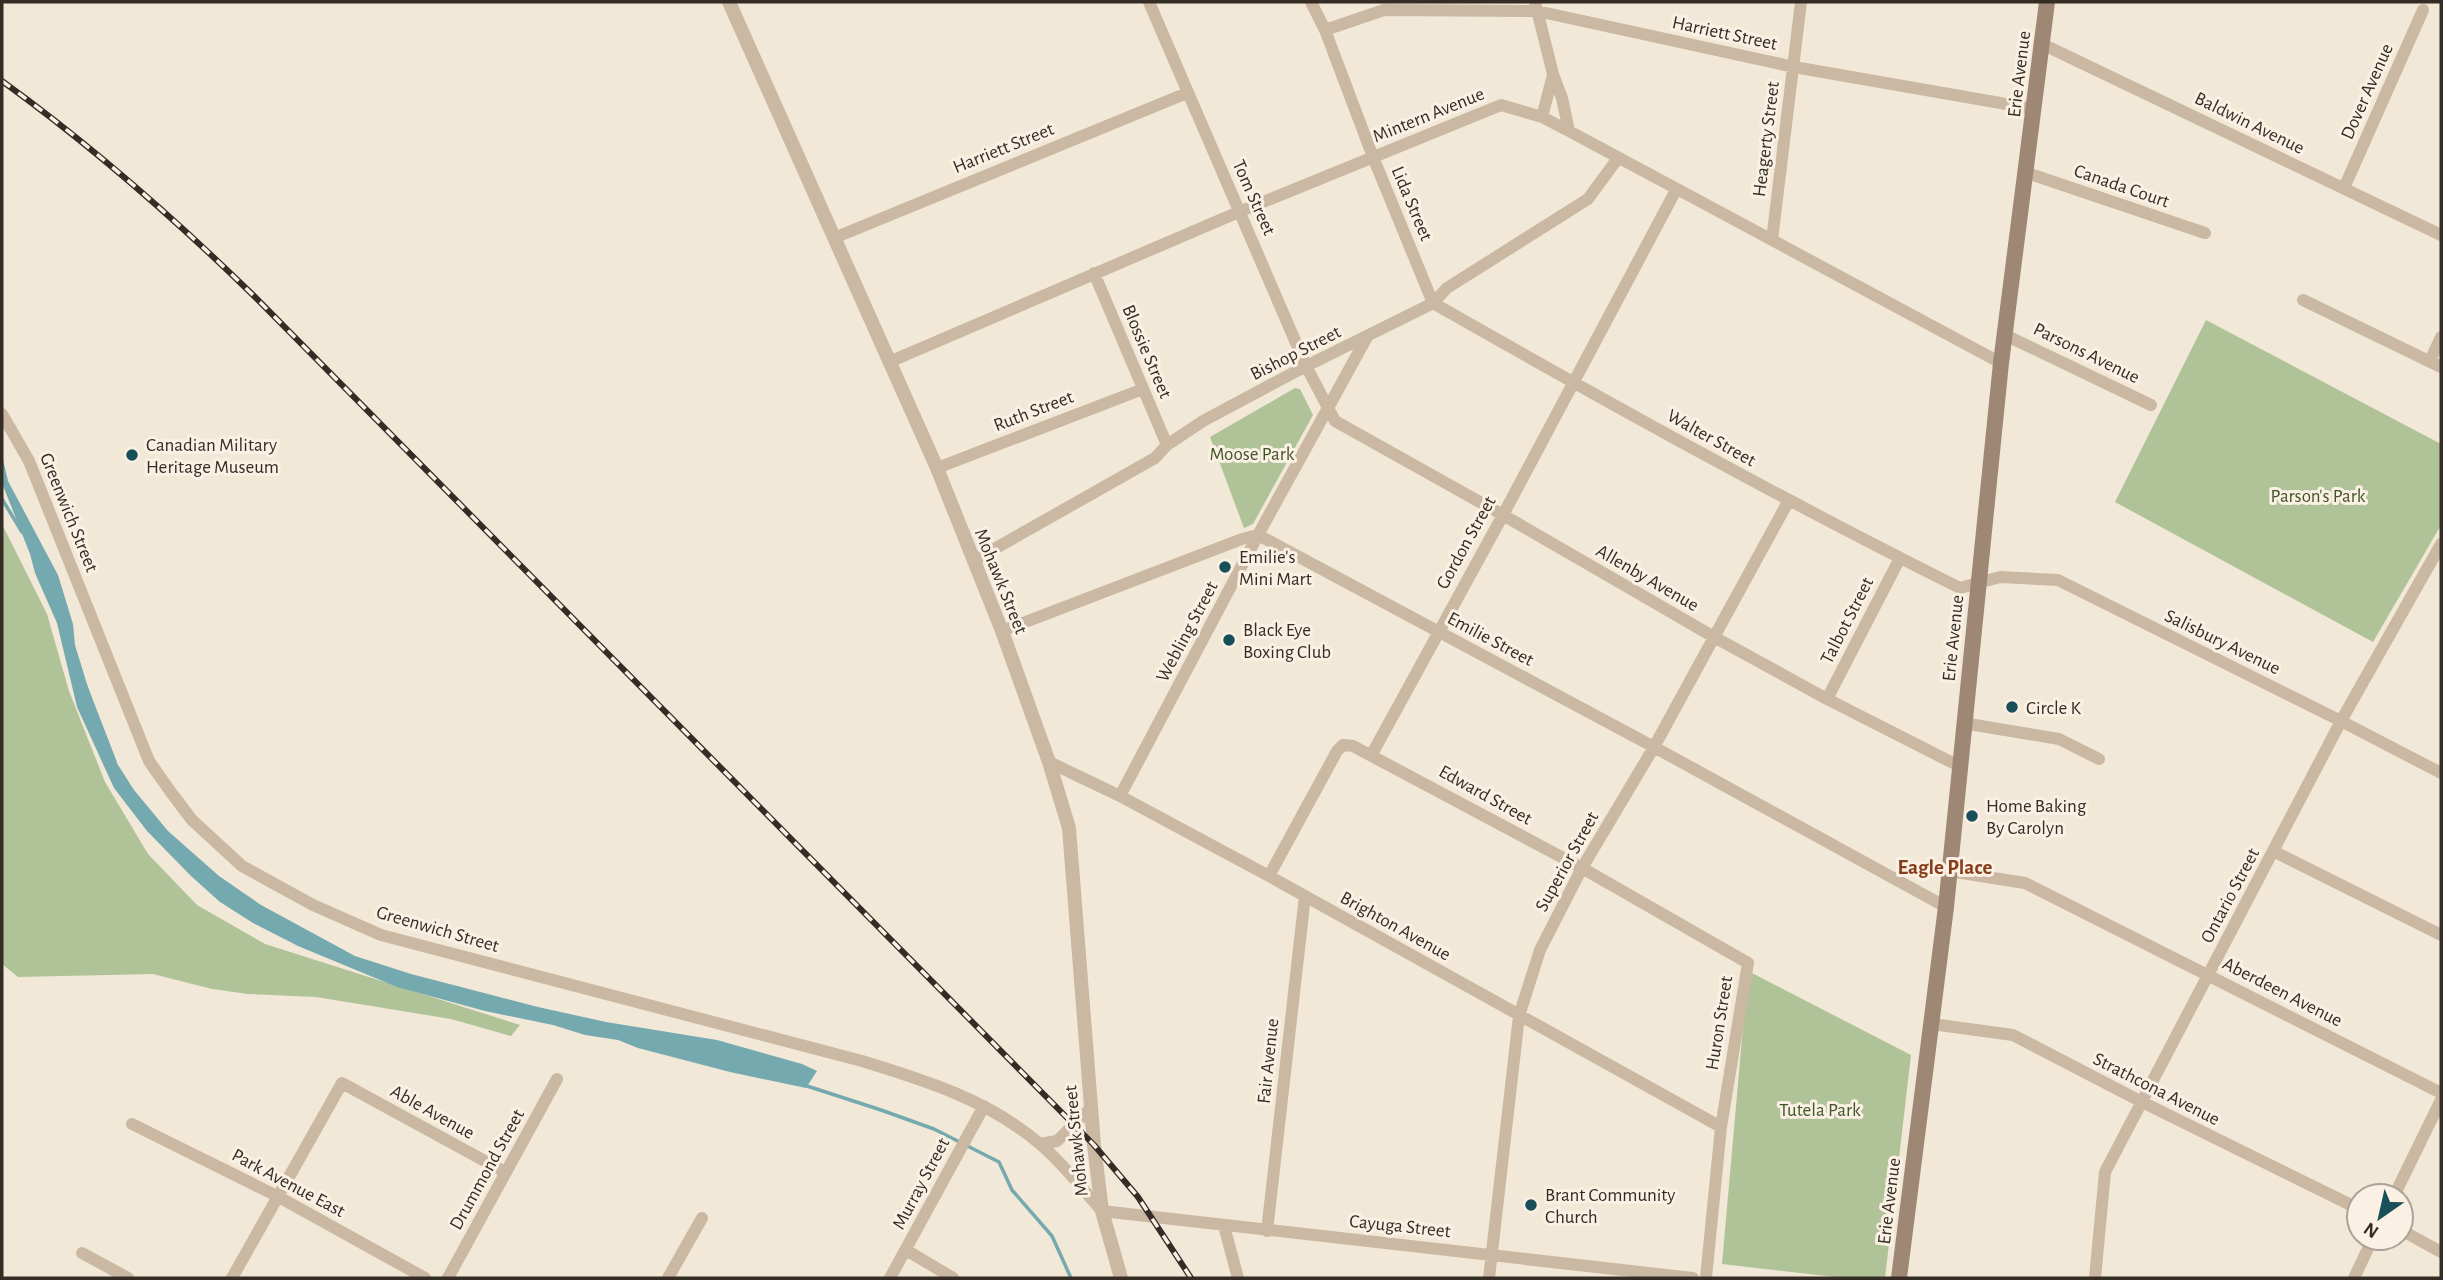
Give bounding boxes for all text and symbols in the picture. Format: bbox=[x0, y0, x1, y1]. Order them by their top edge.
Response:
street label: Harriett Street bbox=[1670, 13, 1779, 54]
street label: Erie Avenue bbox=[2005, 30, 2034, 119]
street label: Dover Avenue bbox=[2338, 41, 2397, 142]
street label: Heagerty Street bbox=[1750, 80, 1783, 198]
street label: Mintern Avenue bbox=[1370, 84, 1487, 146]
street label: Baldwin Avenue bbox=[2192, 89, 2307, 158]
street label: Harriett Street bbox=[950, 120, 1057, 177]
street label: Tom Street bbox=[1229, 157, 1279, 238]
street label: Canada Court bbox=[2071, 161, 2172, 212]
street label: Lida Street bbox=[1387, 164, 1436, 244]
street label: Blossie Street bbox=[1118, 302, 1175, 401]
street label: Parsons Avenue bbox=[2030, 319, 2142, 387]
street label: Bishop Street bbox=[1247, 322, 1344, 384]
street label: Ruth Street bbox=[991, 388, 1076, 435]
street label: Walter Street bbox=[1664, 406, 1759, 470]
place label: Canadian Military Heritage Museum bbox=[146, 436, 279, 477]
park label: Moose Park bbox=[1210, 445, 1295, 464]
marker: Canadian Military Heritage Museum bbox=[124, 447, 140, 463]
street label: Greenwich Street bbox=[36, 450, 101, 575]
park label: Parson's Park bbox=[2271, 487, 2366, 506]
street label: Gordon Street bbox=[1433, 493, 1500, 592]
street label: Mohawk Street bbox=[971, 526, 1030, 637]
street label: Allenby Avenue bbox=[1593, 541, 1702, 615]
place label: Emilie's Mini Mart bbox=[1239, 548, 1312, 589]
marker: Emilie's Mini Mart bbox=[1217, 559, 1233, 575]
street label: Talbot Street bbox=[1817, 574, 1877, 667]
street label: Webling Street bbox=[1153, 578, 1222, 685]
street label: Erie Avenue bbox=[1939, 594, 1967, 682]
street label: Salisbury Avenue bbox=[2162, 606, 2283, 678]
street label: Emilie Street bbox=[1444, 609, 1537, 670]
place label: Black Eye Boxing Club bbox=[1243, 621, 1331, 662]
marker: Black Eye Boxing Club bbox=[1221, 632, 1237, 648]
marker: Circle K bbox=[2004, 699, 2020, 715]
place label: Circle K bbox=[2026, 699, 2081, 718]
street label: Edward Street bbox=[1435, 762, 1535, 829]
place label: Home Baking By Carolyn bbox=[1986, 797, 2087, 838]
marker: Home Baking By Carolyn bbox=[1964, 808, 1980, 824]
street label: Superior Street bbox=[1532, 809, 1603, 915]
street label: Ontario Street bbox=[2197, 845, 2263, 946]
district label: Eagle Place bbox=[1898, 857, 1992, 878]
street label: Brighton Avenue bbox=[1337, 888, 1454, 964]
street label: Greenwich Street bbox=[374, 903, 501, 956]
street label: Aberdeen Avenue bbox=[2220, 954, 2345, 1031]
street label: Huron Street bbox=[1703, 975, 1736, 1072]
street label: Fair Avenue bbox=[1255, 1018, 1282, 1105]
street label: Strathcona Avenue bbox=[2090, 1049, 2223, 1129]
street label: Able Avenue bbox=[387, 1082, 477, 1143]
street label: Mohawk Street bbox=[1061, 1084, 1092, 1197]
park label: Tutela Park bbox=[1779, 1101, 1861, 1120]
street label: Drummond Street bbox=[446, 1106, 528, 1233]
street label: Murray Street bbox=[889, 1135, 953, 1233]
street label: Park Avenue East bbox=[229, 1146, 348, 1221]
street label: Erie Avenue bbox=[1875, 1157, 1904, 1246]
north arrow bbox=[2345, 1182, 2415, 1252]
place label: Brant Community Church bbox=[1545, 1186, 1675, 1227]
marker: Brant Community Church bbox=[1523, 1197, 1539, 1213]
street label: Cayuga Street bbox=[1348, 1212, 1451, 1241]
text: N bbox=[2361, 1218, 2382, 1241]

